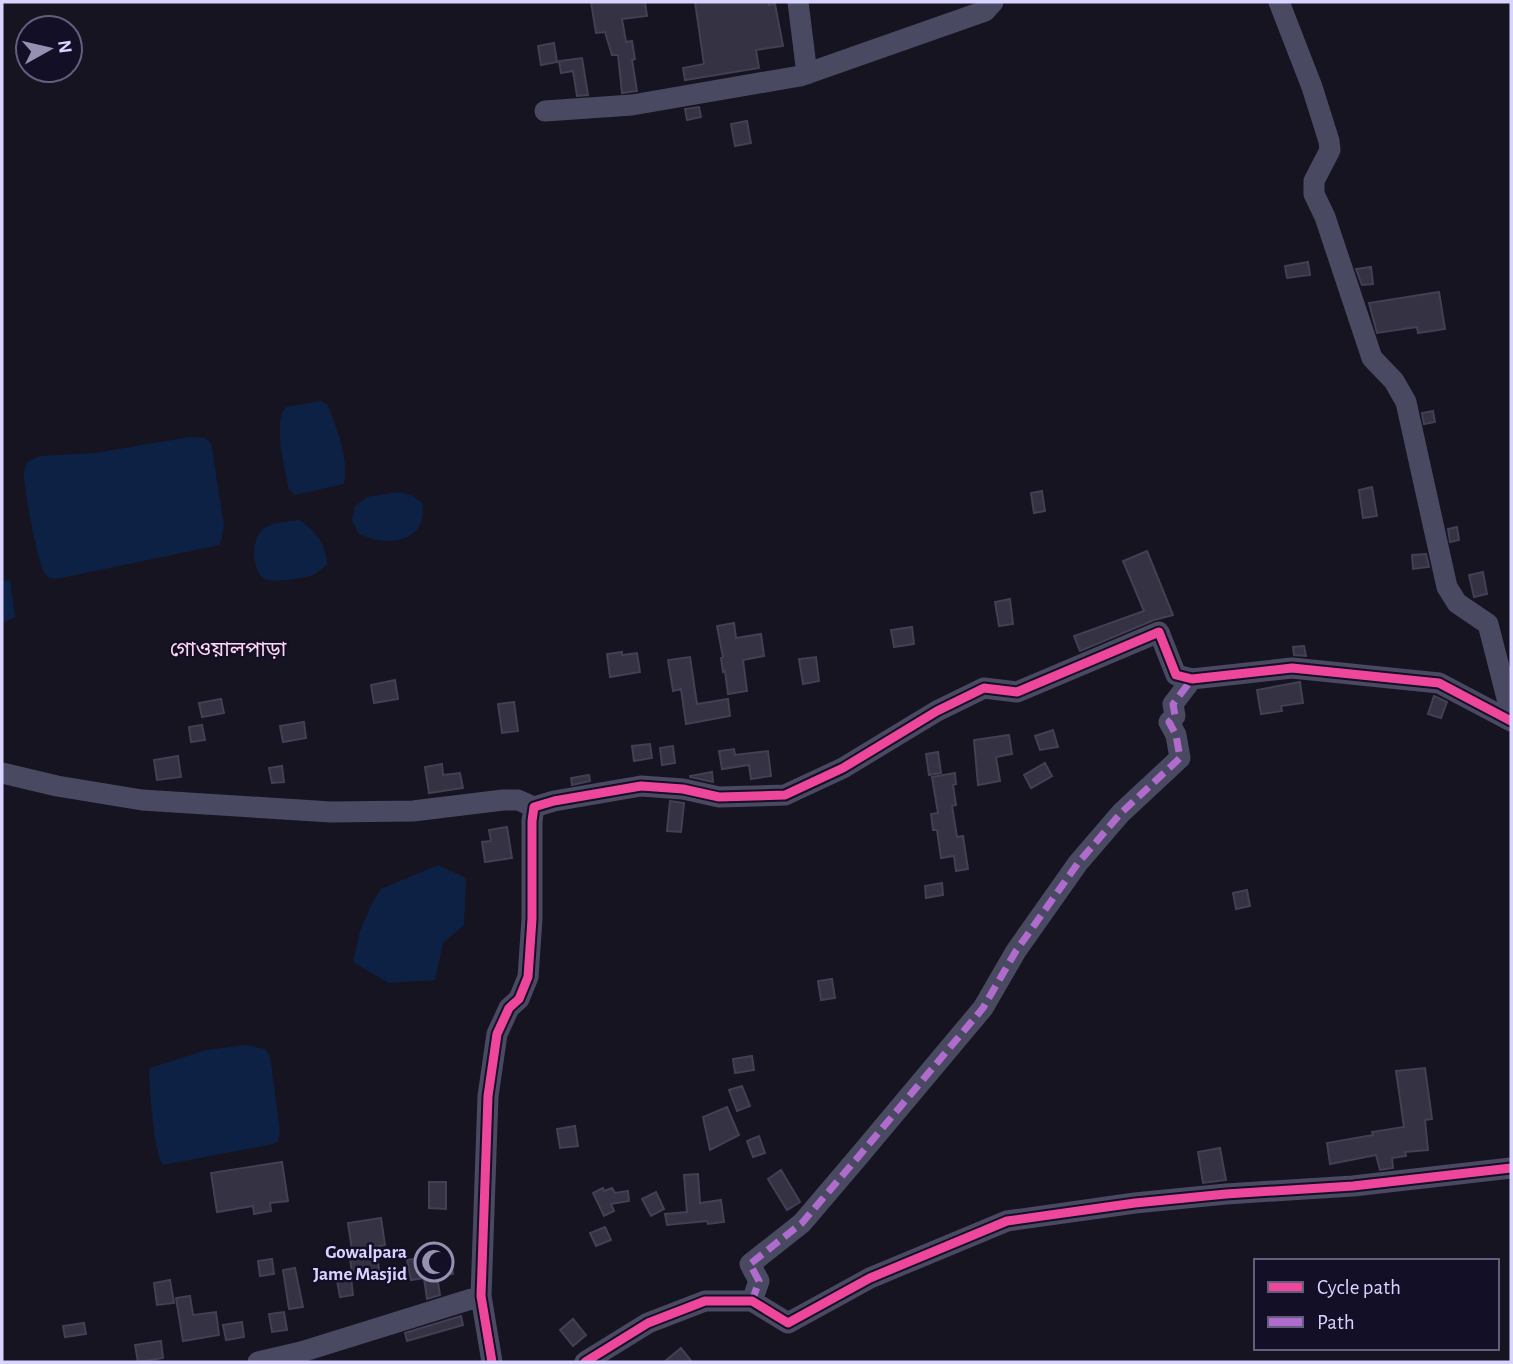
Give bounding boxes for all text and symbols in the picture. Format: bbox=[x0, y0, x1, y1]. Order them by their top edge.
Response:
north arrow bbox=[14, 14, 84, 84]
text: N bbox=[54, 39, 75, 55]
district label: গোওয়ালপাড়া bbox=[170, 639, 287, 660]
mosque icon: Gowalpara Jame Masjid bbox=[413, 1241, 455, 1283]
place label: Gowalpara Jame Masjid bbox=[313, 1243, 407, 1284]
legend bbox=[1254, 1259, 1499, 1350]
text: Cycle path bbox=[1317, 1277, 1401, 1298]
text: Path bbox=[1317, 1312, 1355, 1333]

